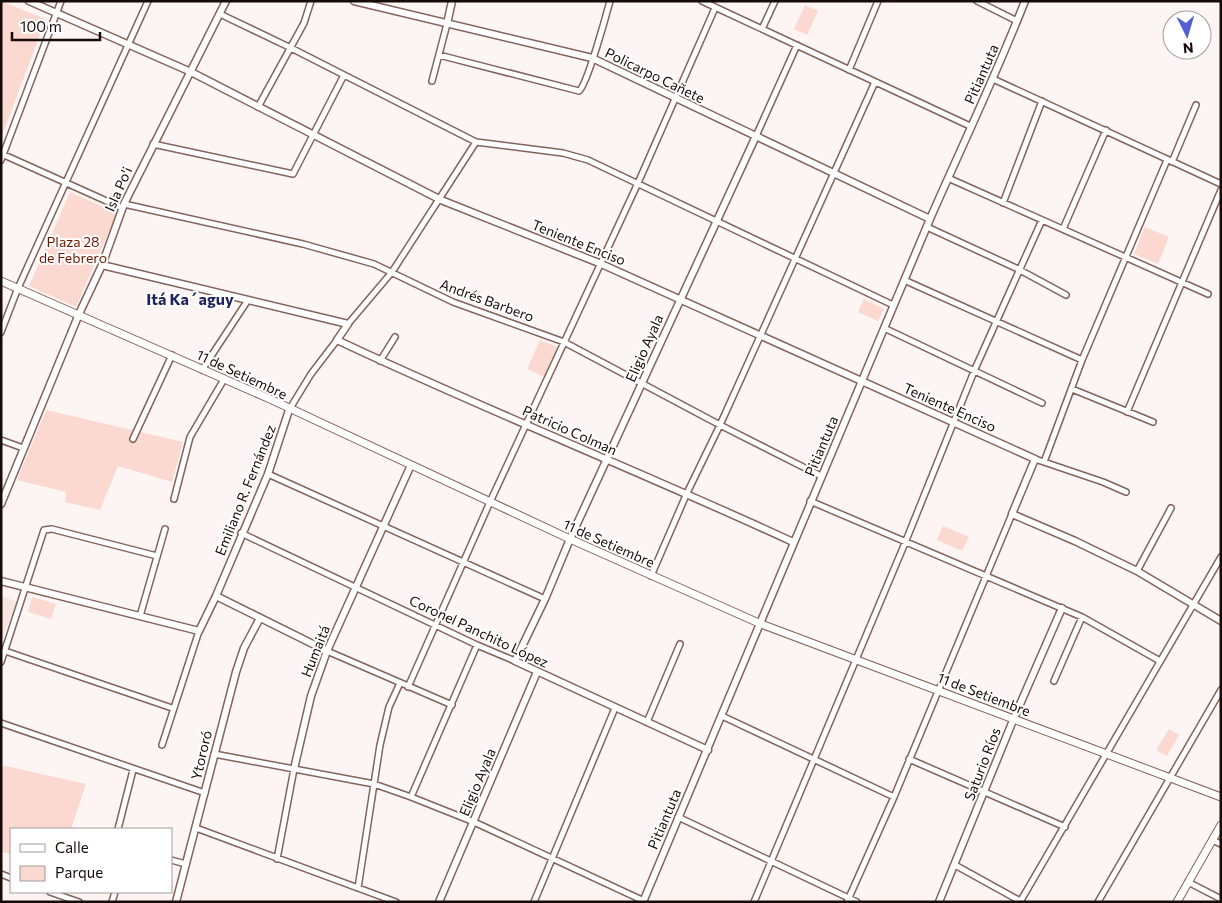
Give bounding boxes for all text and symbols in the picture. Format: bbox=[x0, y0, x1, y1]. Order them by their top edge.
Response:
scale bar bbox=[12, 10, 100, 42]
north arrow bbox=[1162, 10, 1212, 60]
text: 100 m bbox=[20, 17, 62, 35]
text: N bbox=[1182, 40, 1194, 57]
street label: Pitiantuta bbox=[960, 41, 1002, 107]
street label: Policarpo Cañete bbox=[603, 44, 707, 106]
street label: Isla Po'i bbox=[101, 164, 135, 214]
street label: Teniente Enciso bbox=[530, 215, 628, 269]
park label: Plaza 28 de Febrero bbox=[39, 233, 107, 266]
street label: Andrés Barbero bbox=[438, 275, 536, 325]
district label: Itá Ka´aguy bbox=[146, 289, 234, 308]
street label: Eligio Ayala bbox=[622, 312, 666, 384]
street label: 11 de Setiembre bbox=[194, 346, 290, 402]
street label: Teniente Enciso bbox=[901, 379, 999, 435]
street label: Patricio Colman bbox=[520, 402, 620, 458]
street label: Pitiantuta bbox=[801, 413, 841, 479]
street label: Emiliano R. Fernández bbox=[211, 422, 279, 558]
street label: 11 de Setiembre bbox=[561, 515, 657, 571]
street label: Coronel Panchito López bbox=[407, 591, 551, 671]
street label: Humaitá bbox=[297, 623, 333, 679]
street label: 11 de Setiembre bbox=[935, 668, 1033, 720]
street label: Saturio Ríos bbox=[960, 725, 1004, 803]
street label: Ytororó bbox=[187, 729, 215, 781]
street label: Eligio Ayala bbox=[455, 745, 499, 819]
street label: Pitiantuta bbox=[644, 786, 684, 852]
legend bbox=[10, 828, 172, 893]
text: Calle bbox=[55, 838, 89, 856]
text: Parque bbox=[55, 863, 103, 881]

